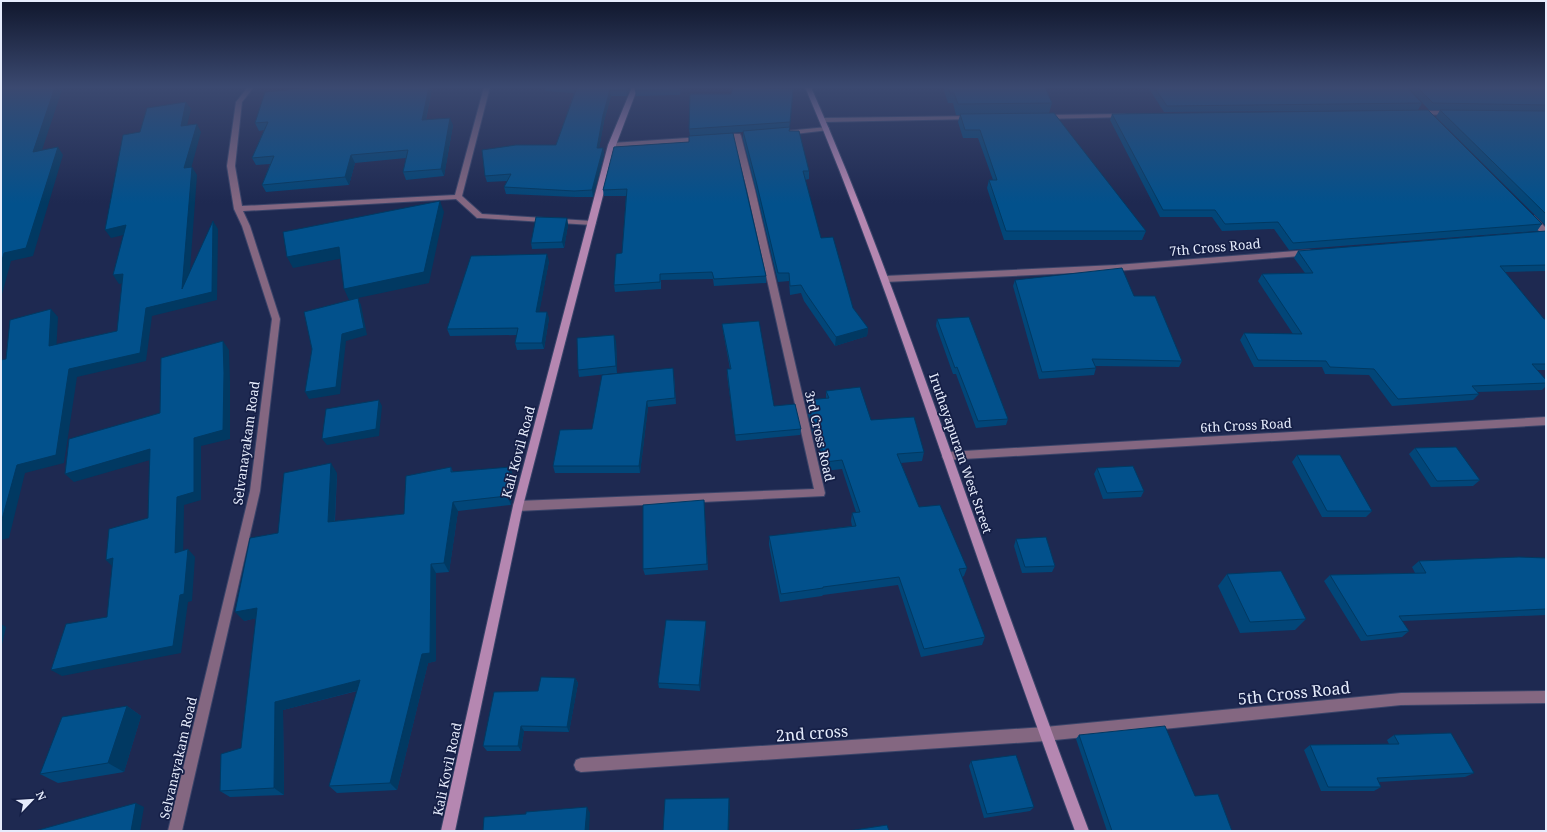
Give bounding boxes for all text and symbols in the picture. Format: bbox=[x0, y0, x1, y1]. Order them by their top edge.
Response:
street label: 7th Cross Road bbox=[1169, 234, 1261, 260]
street label: Iruthayapuram West Street bbox=[925, 370, 997, 536]
street label: Selvanayakam Road bbox=[228, 380, 264, 506]
street label: 3rd Cross Road bbox=[801, 389, 839, 483]
street label: Kali Kovil Road bbox=[497, 404, 539, 500]
street label: 6th Cross Road bbox=[1200, 414, 1292, 436]
street label: 5th Cross Road bbox=[1237, 676, 1351, 710]
street label: Selvanayakam Road bbox=[155, 695, 201, 821]
street label: 2nd cross bbox=[775, 720, 849, 746]
street label: Kali Kovil Road bbox=[428, 721, 466, 817]
north arrow bbox=[12, 780, 52, 820]
text: N bbox=[33, 788, 50, 803]

